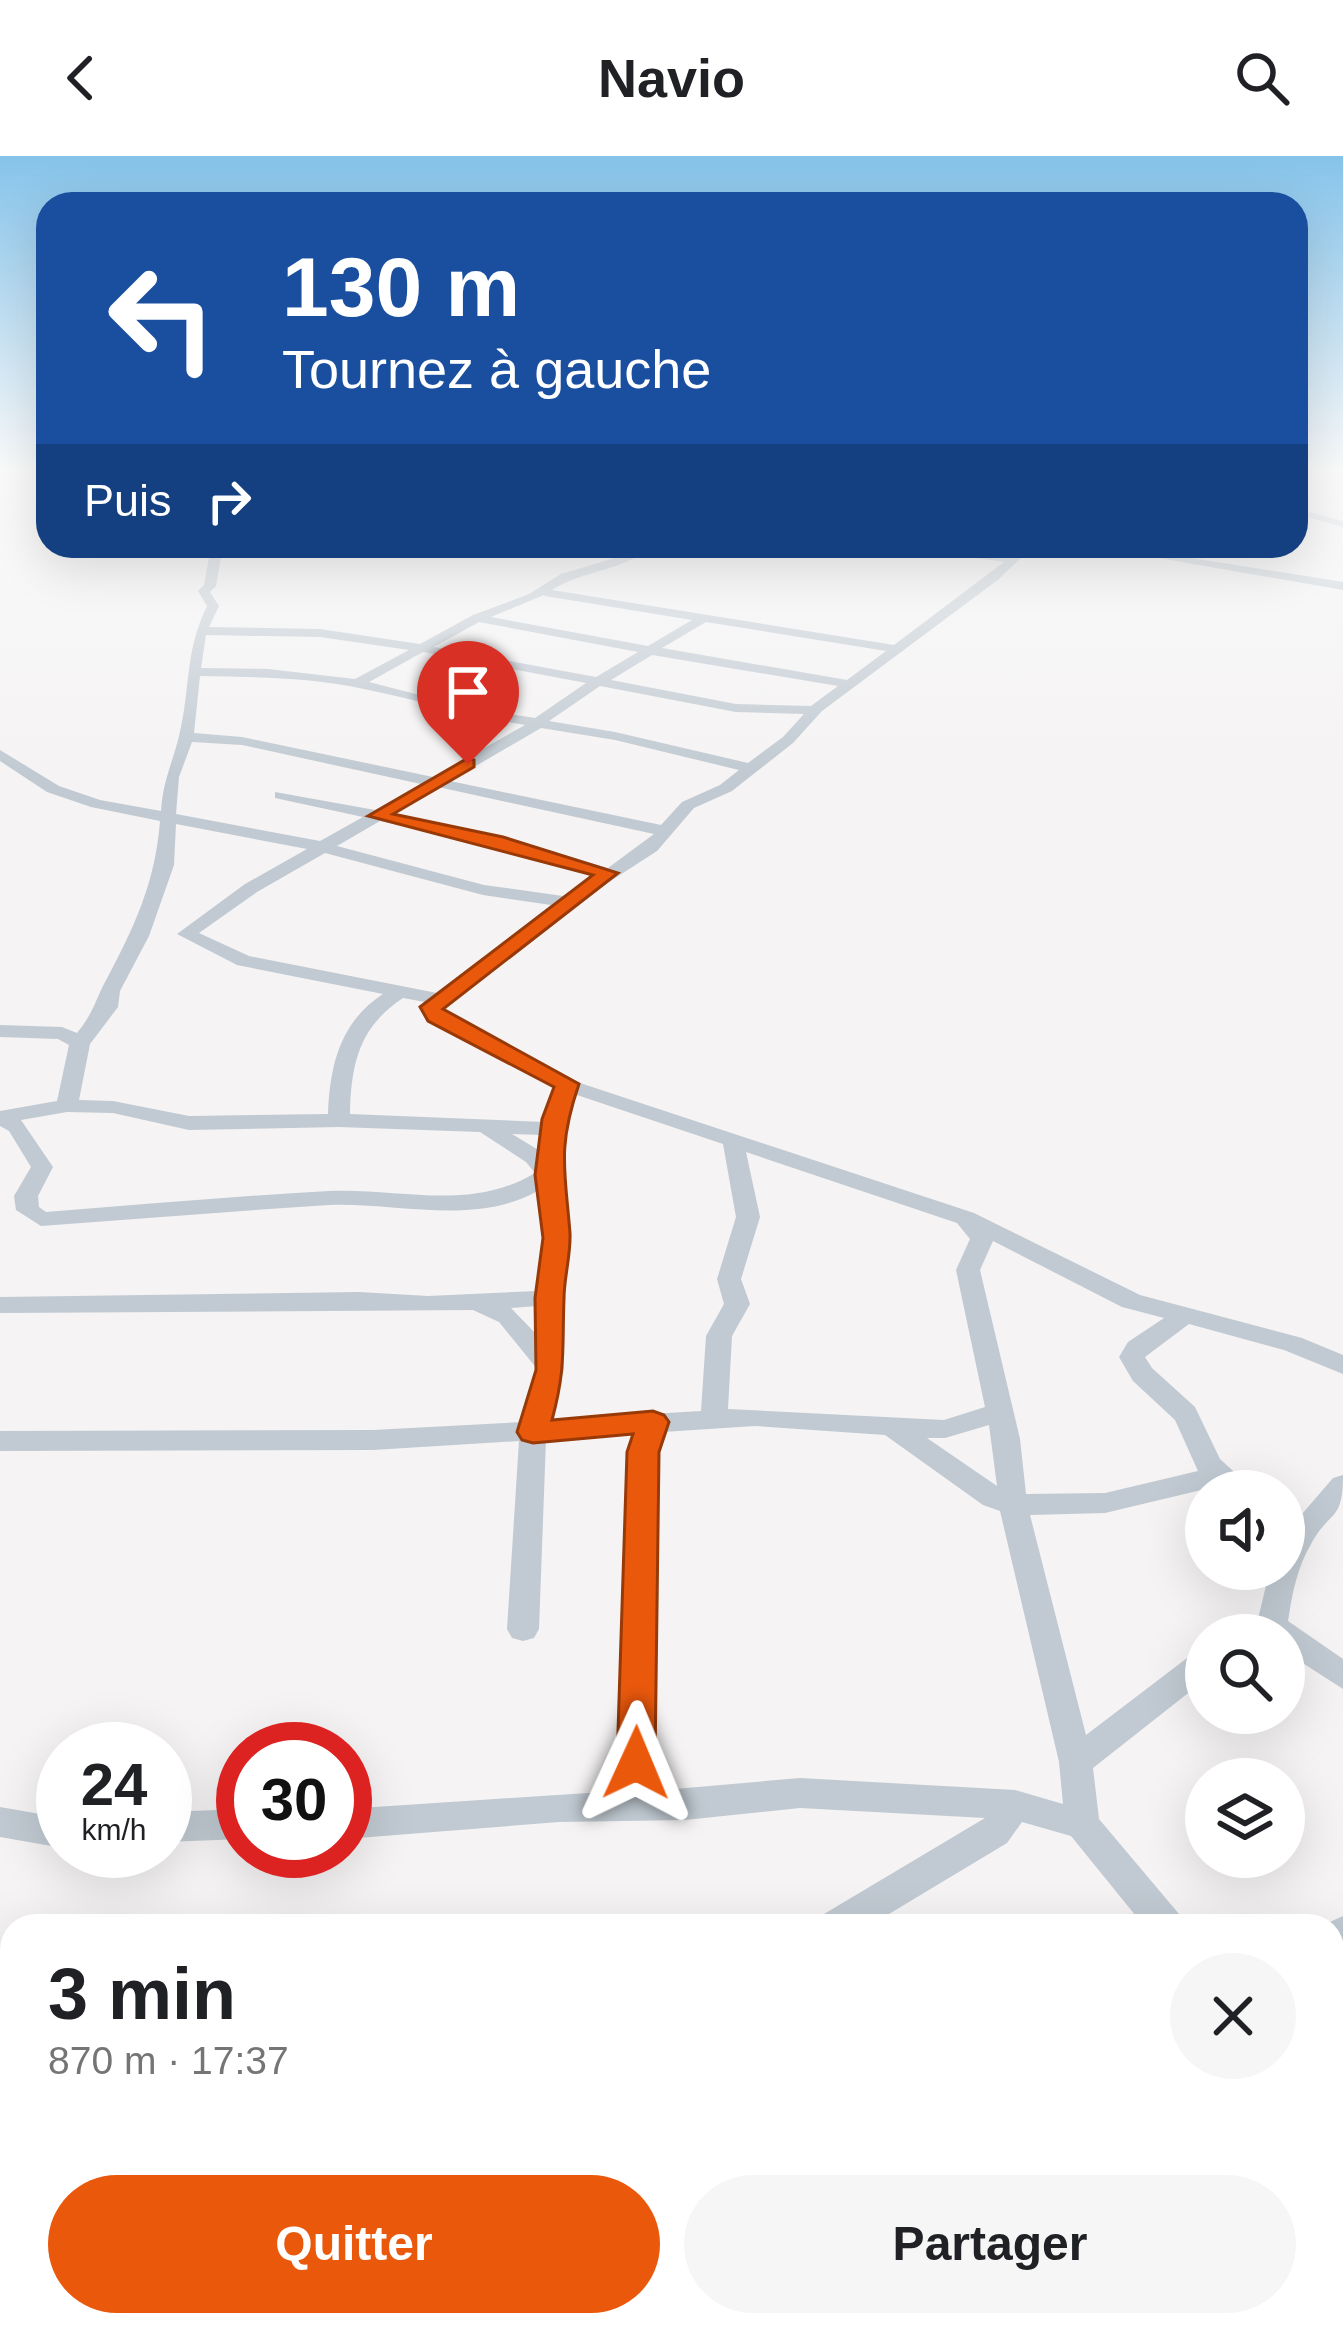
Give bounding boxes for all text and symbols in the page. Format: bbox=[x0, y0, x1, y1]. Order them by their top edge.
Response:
icon: back bbox=[48, 45, 114, 111]
icon: search bbox=[1229, 45, 1295, 111]
text: Navio bbox=[598, 48, 745, 108]
icon: left bbox=[84, 240, 240, 396]
text: 130 m bbox=[282, 240, 520, 334]
text: Tournez à gauche bbox=[282, 339, 711, 399]
icon: right bbox=[196, 468, 262, 534]
text: Puis bbox=[84, 475, 172, 526]
pin bbox=[417, 641, 519, 764]
icon: arrive bbox=[435, 659, 501, 725]
map controls bbox=[1185, 1470, 1305, 1878]
button: sound bbox=[1185, 1470, 1305, 1590]
button: search bbox=[1185, 1614, 1305, 1734]
position arrow bbox=[573, 1700, 699, 1826]
speed limit sign: 30 bbox=[216, 1722, 372, 1878]
text: 24 bbox=[81, 1751, 147, 1818]
button: layers bbox=[1185, 1758, 1305, 1878]
text: km/h bbox=[81, 1813, 147, 1846]
button: close bbox=[1170, 1953, 1296, 2079]
text: 3 min bbox=[48, 1954, 236, 2034]
text: 870 m · 17:37 bbox=[48, 2039, 289, 2082]
button: Quitter bbox=[48, 2175, 660, 2313]
button: Partager bbox=[684, 2175, 1296, 2313]

